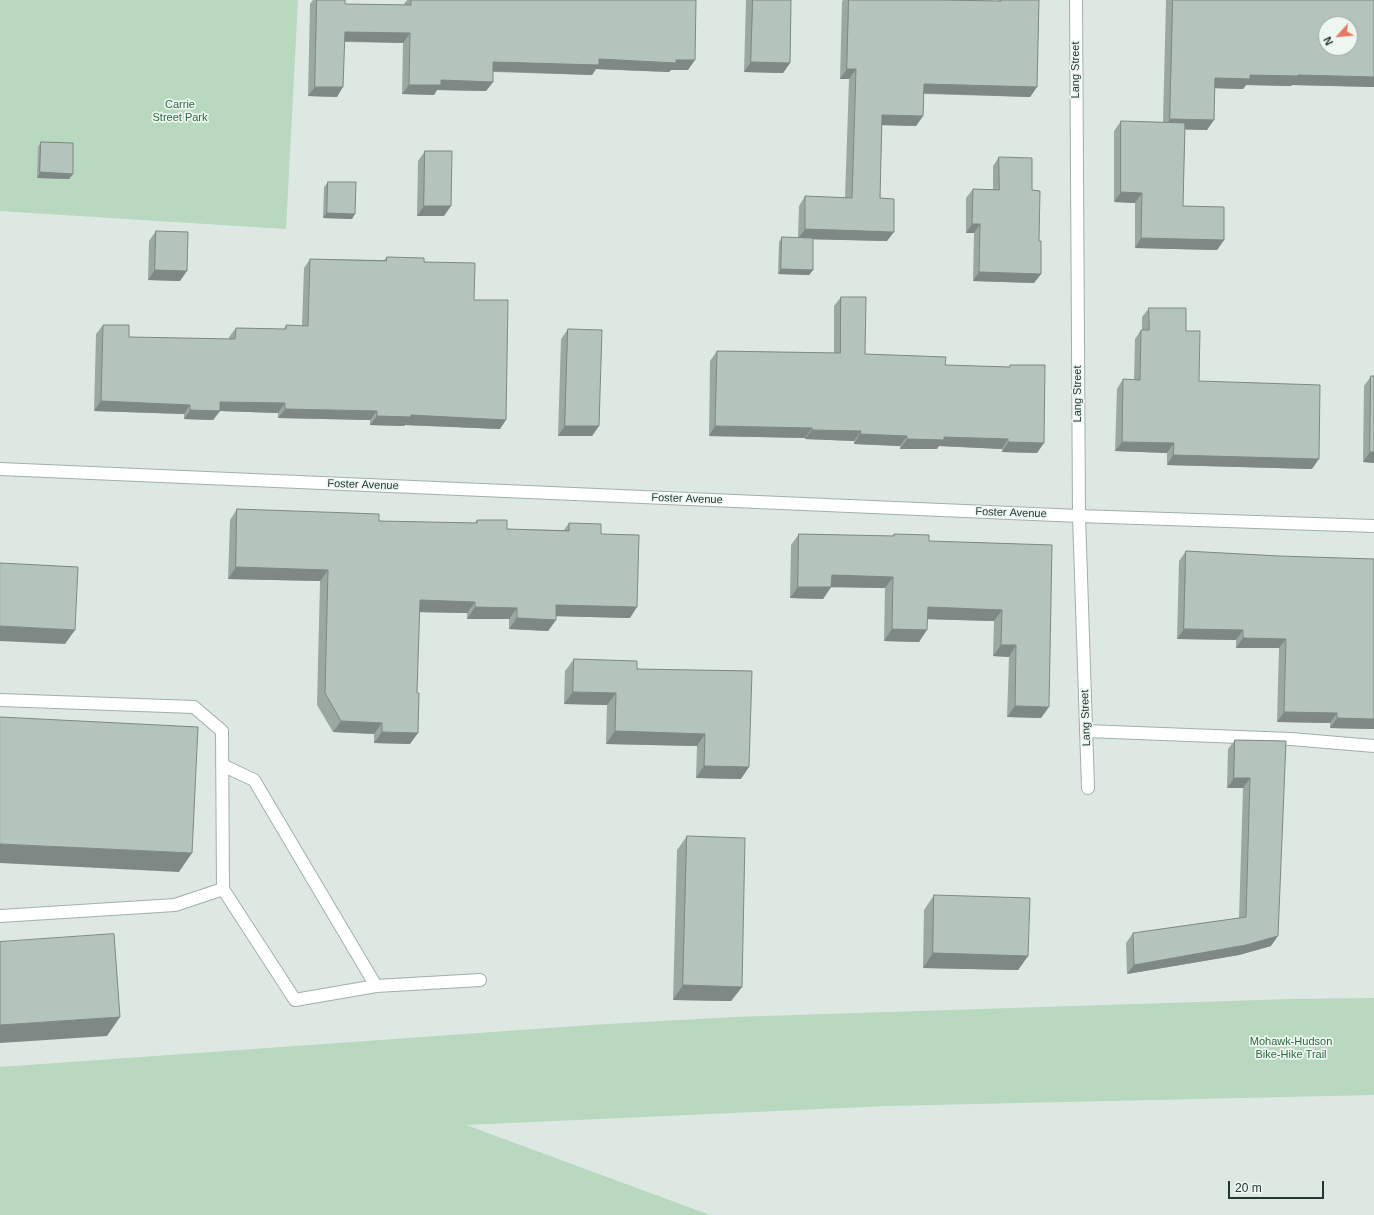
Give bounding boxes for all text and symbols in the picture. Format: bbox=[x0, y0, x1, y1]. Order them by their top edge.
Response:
north arrow bbox=[1318, 16, 1358, 56]
text: N bbox=[1321, 35, 1335, 47]
street label: Lang Street bbox=[1069, 42, 1083, 98]
park label: Carrie Street Park bbox=[152, 98, 208, 124]
street label: Lang Street bbox=[1071, 366, 1085, 422]
street label: Foster Avenue bbox=[327, 477, 399, 493]
street label: Foster Avenue bbox=[651, 491, 723, 507]
street label: Foster Avenue bbox=[975, 505, 1047, 521]
street label: Lang Street bbox=[1078, 689, 1094, 747]
park label: Mohawk-Hudson Bike-Hike Trail bbox=[1250, 1035, 1332, 1061]
scale bar bbox=[1230, 1173, 1326, 1199]
text: 20 m bbox=[1235, 1181, 1262, 1195]

